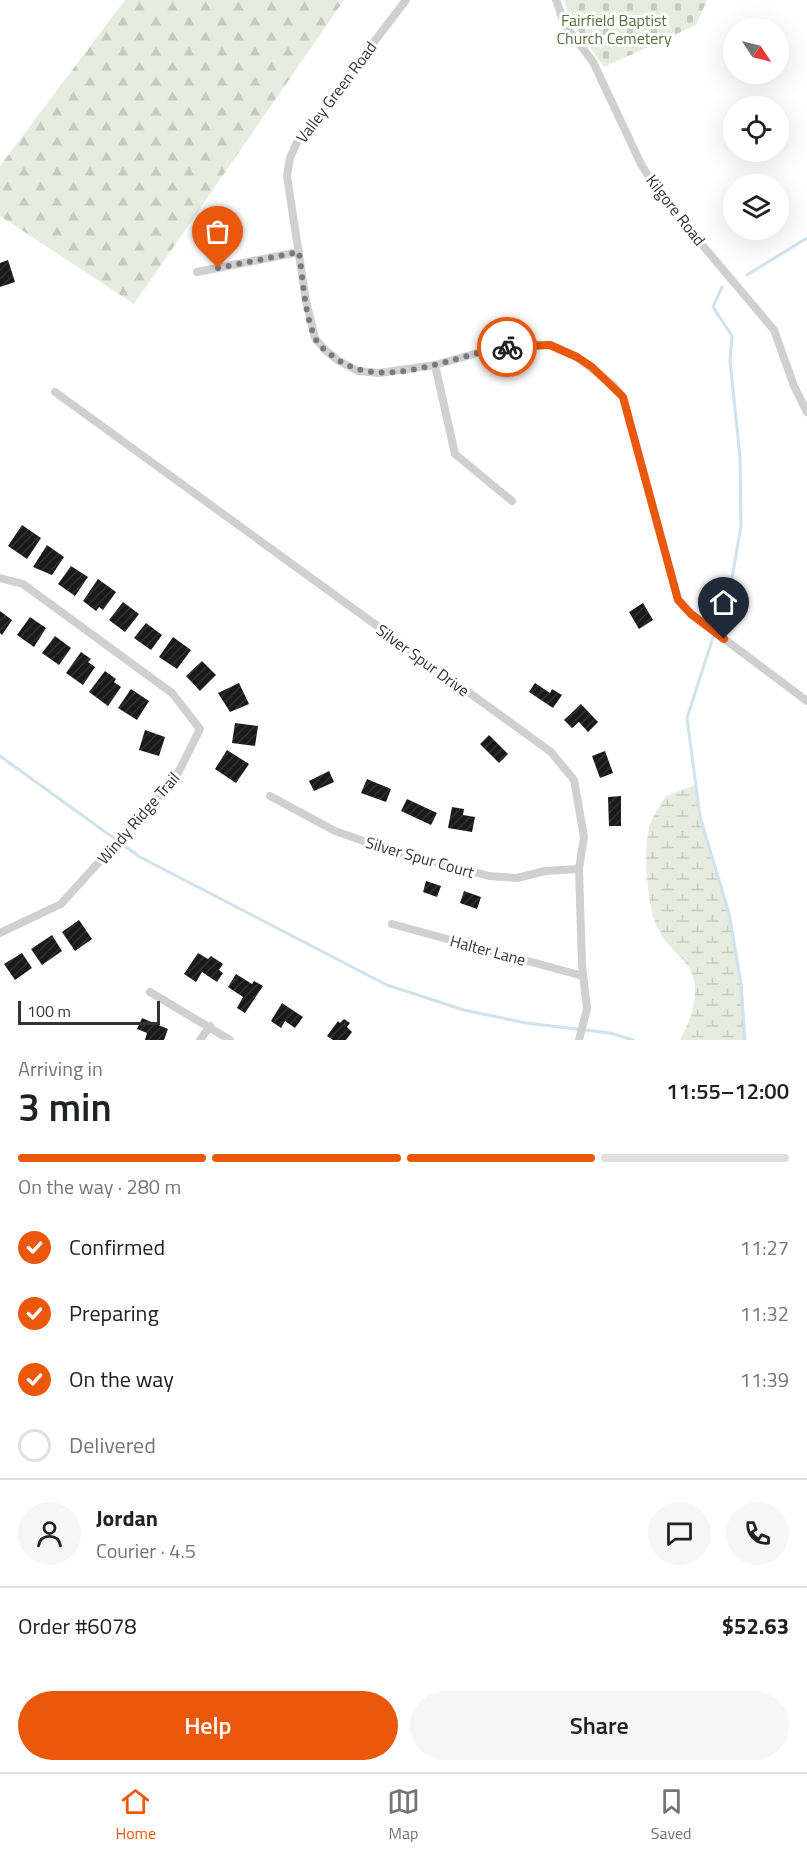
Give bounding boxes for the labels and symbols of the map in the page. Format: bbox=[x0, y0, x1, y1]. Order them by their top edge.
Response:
park label: Fairfield Baptist Church Cemetery bbox=[556, 8, 672, 50]
north arrow bbox=[723, 18, 789, 84]
street label: Valley Green Road bbox=[290, 36, 382, 148]
street label: Kilgore Road bbox=[641, 169, 711, 251]
pin bbox=[192, 206, 243, 268]
courier bbox=[477, 317, 537, 377]
pin bbox=[698, 577, 749, 639]
street label: Silver Spur Drive bbox=[371, 618, 475, 702]
street label: Windy Ridge Trail bbox=[91, 767, 185, 869]
street label: Silver Spur Court bbox=[363, 830, 477, 884]
street label: Halter Lane bbox=[447, 928, 529, 972]
scale bar bbox=[18, 998, 160, 1025]

